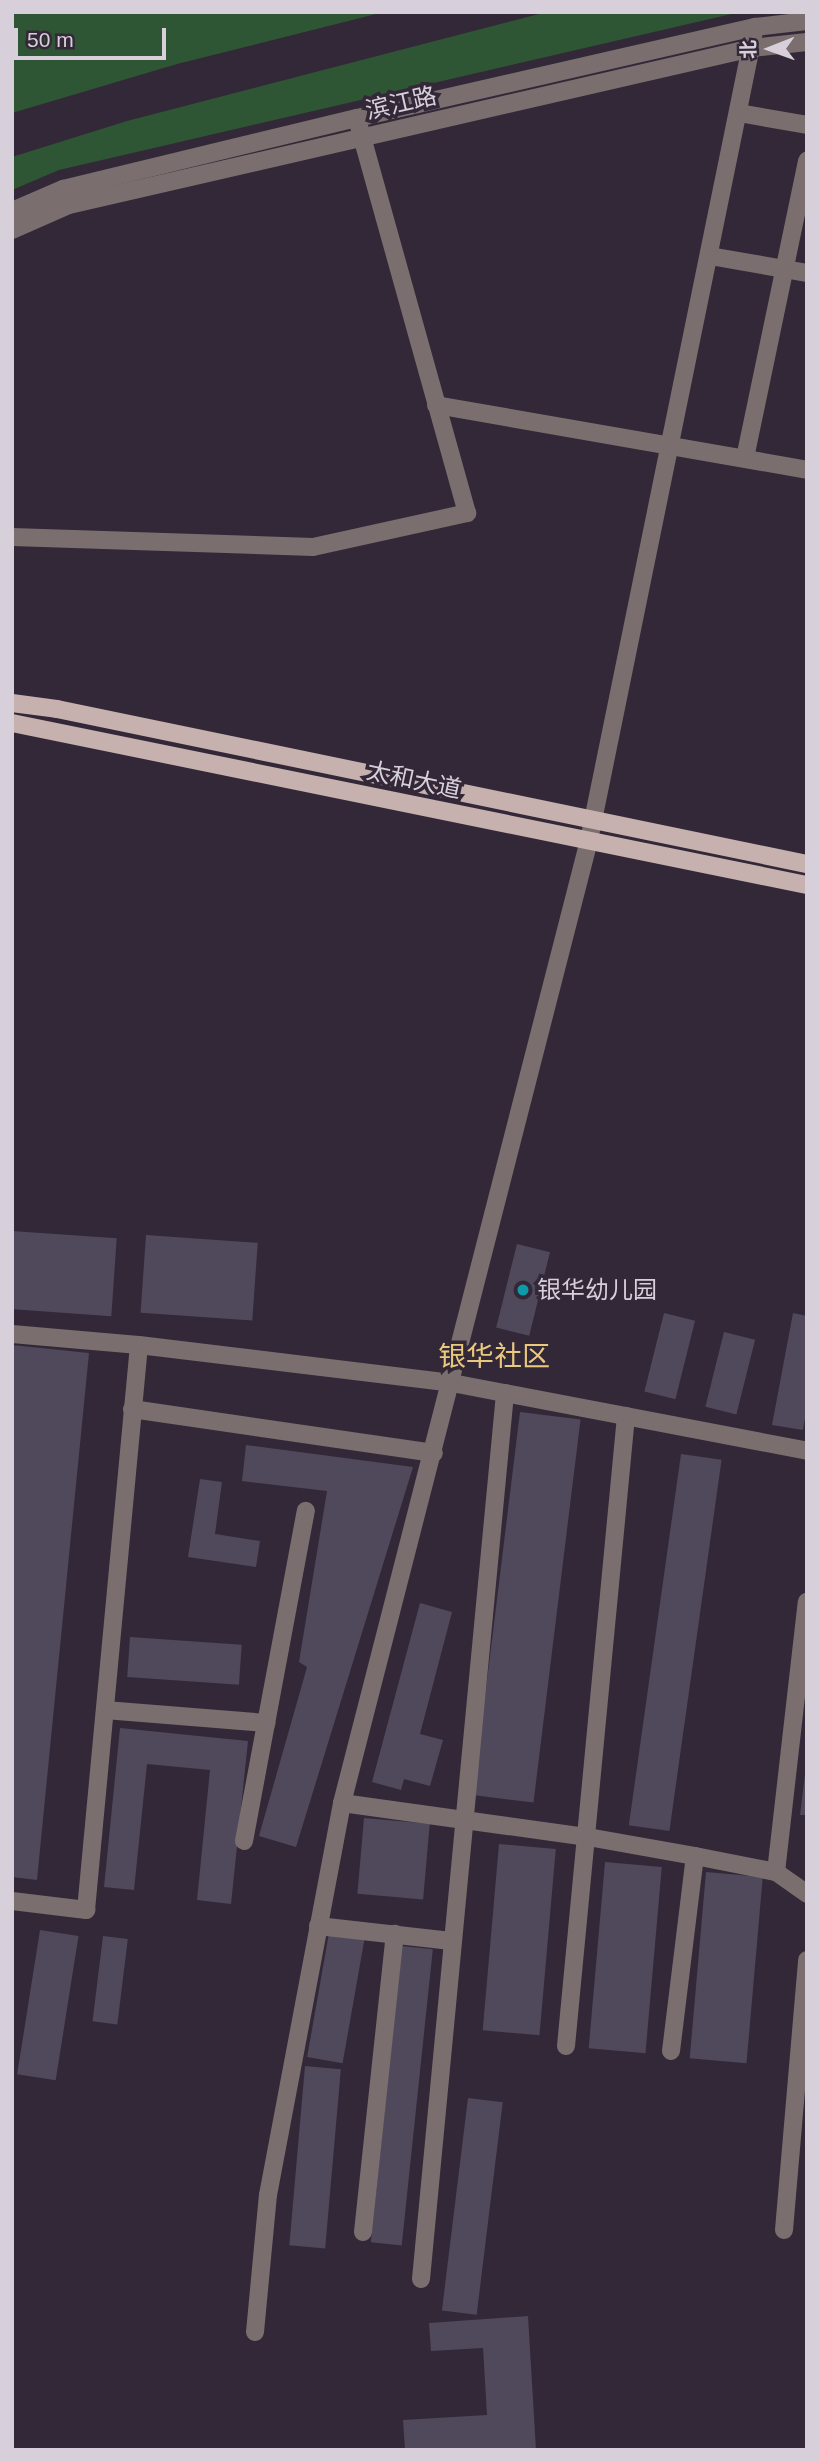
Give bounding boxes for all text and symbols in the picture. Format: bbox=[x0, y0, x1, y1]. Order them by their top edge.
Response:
scale bar bbox=[18, 14, 170, 58]
north arrow bbox=[735, 14, 805, 84]
text: 50 m bbox=[27, 28, 74, 51]
text: 北 bbox=[738, 40, 759, 59]
street label: 滨江路 bbox=[363, 81, 439, 125]
street label: 太和大道 bbox=[364, 756, 464, 804]
place label: 银华幼儿园 bbox=[537, 1276, 657, 1304]
marker: 银华幼儿园 bbox=[515, 1282, 531, 1298]
district label: 银华社区 bbox=[438, 1340, 550, 1374]

